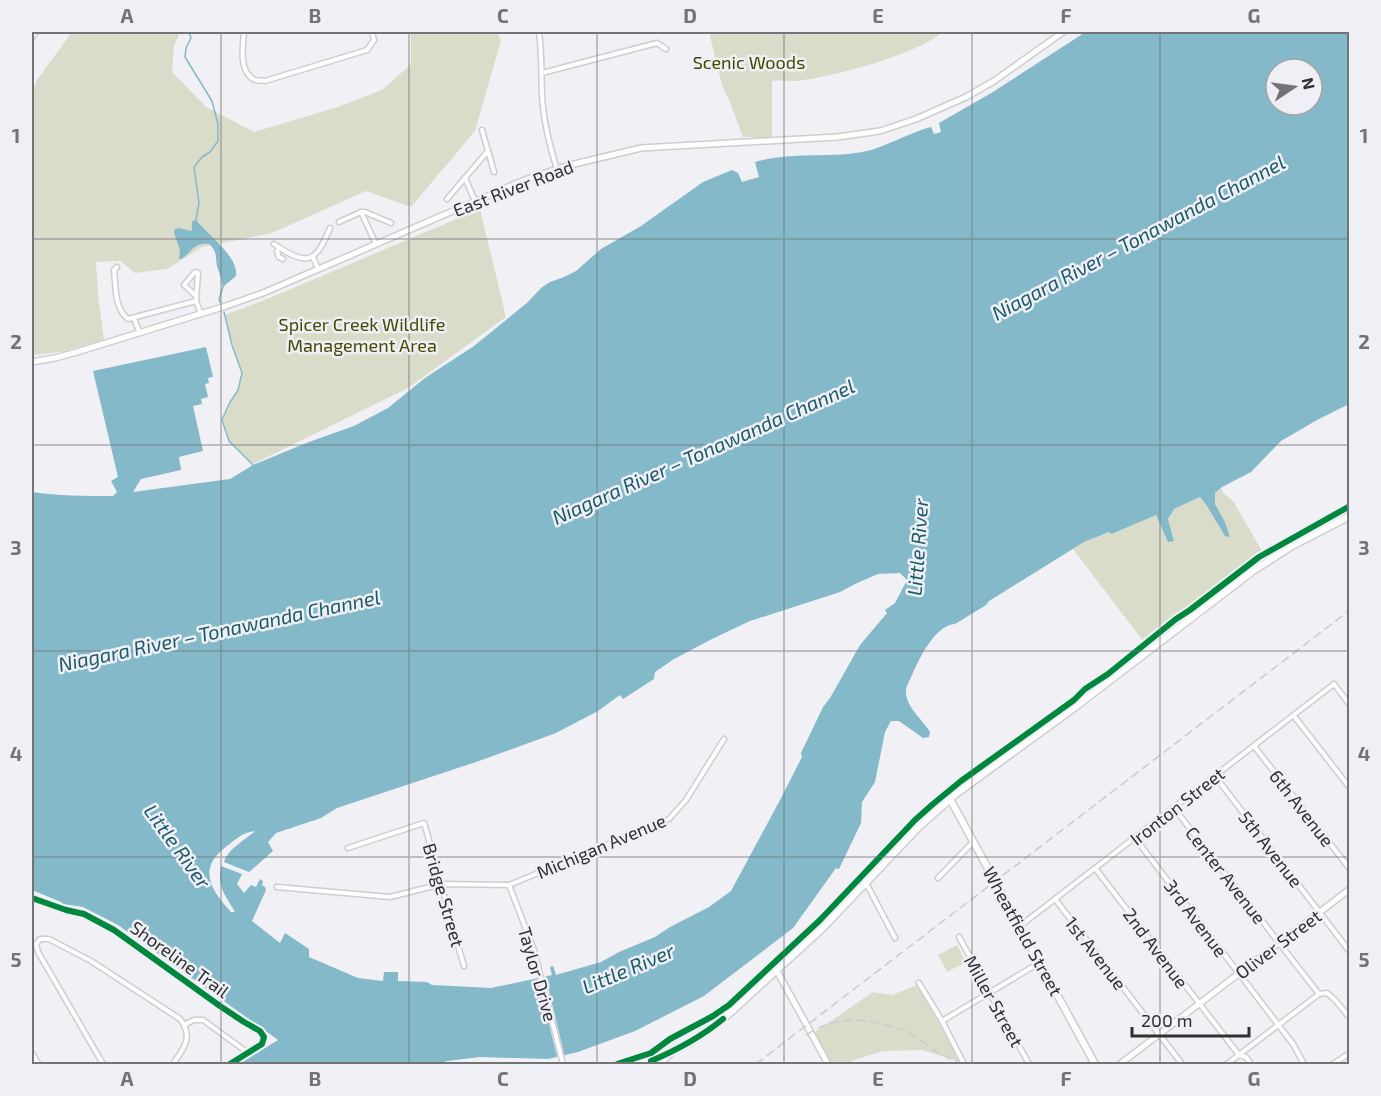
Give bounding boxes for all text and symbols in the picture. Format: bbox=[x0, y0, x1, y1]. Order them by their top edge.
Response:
text: A bbox=[120, 3, 134, 27]
text: B bbox=[309, 3, 321, 27]
text: C bbox=[497, 3, 509, 27]
text: D bbox=[683, 3, 697, 27]
text: E bbox=[872, 3, 884, 27]
text: F bbox=[1060, 3, 1072, 27]
text: G bbox=[1248, 3, 1260, 27]
park label: Scenic Woods bbox=[693, 51, 805, 73]
north arrow bbox=[1264, 57, 1324, 117]
text: N bbox=[1299, 76, 1320, 91]
text: 1 bbox=[12, 123, 20, 147]
text: 1 bbox=[1360, 123, 1368, 147]
water label: Niagara River – Tonawanda Channel bbox=[987, 149, 1289, 325]
street label: East River Road bbox=[450, 155, 576, 221]
park label: Spicer Creek Wildlife Management Area bbox=[279, 313, 445, 356]
text: 2 bbox=[10, 329, 22, 353]
text: 2 bbox=[1358, 329, 1370, 353]
water label: Niagara River – Tonawanda Channel bbox=[548, 373, 858, 529]
water label: Little River bbox=[902, 496, 932, 597]
text: 3 bbox=[10, 535, 22, 559]
text: 3 bbox=[1358, 535, 1370, 559]
water label: Niagara River – Tonawanda Channel bbox=[56, 584, 382, 676]
text: 4 bbox=[10, 741, 23, 765]
text: 4 bbox=[1358, 741, 1371, 765]
street label: Ironton Street bbox=[1125, 762, 1229, 850]
street label: 6th Avenue bbox=[1265, 765, 1339, 851]
water label: Little River bbox=[140, 799, 217, 893]
street label: 5th Avenue bbox=[1234, 806, 1308, 892]
street label: Michigan Avenue bbox=[533, 809, 669, 883]
street label: Center Avenue bbox=[1181, 822, 1271, 928]
street label: Bridge Street bbox=[419, 841, 469, 950]
street label: Wheatfield Street bbox=[978, 863, 1068, 1000]
street label: 3rd Avenue bbox=[1160, 875, 1232, 961]
street label: 2nd Avenue bbox=[1119, 904, 1193, 992]
street label: Oliver Street bbox=[1231, 904, 1325, 983]
street label: 1st Avenue bbox=[1061, 912, 1131, 994]
street label: Shoreline Trail bbox=[126, 916, 234, 1003]
street label: Taylor Drive bbox=[514, 924, 562, 1024]
water label: Little River bbox=[578, 937, 679, 998]
text: 5 bbox=[10, 947, 22, 971]
text: 5 bbox=[1358, 947, 1370, 971]
street label: Miller Street bbox=[960, 951, 1028, 1051]
scale bar bbox=[1132, 1000, 1249, 1038]
text: 200 m bbox=[1141, 1009, 1193, 1031]
text: A bbox=[120, 1066, 134, 1090]
text: B bbox=[309, 1066, 321, 1090]
text: C bbox=[497, 1066, 509, 1090]
text: D bbox=[683, 1066, 697, 1090]
text: E bbox=[872, 1066, 884, 1090]
text: F bbox=[1060, 1066, 1072, 1090]
text: G bbox=[1248, 1066, 1260, 1090]

